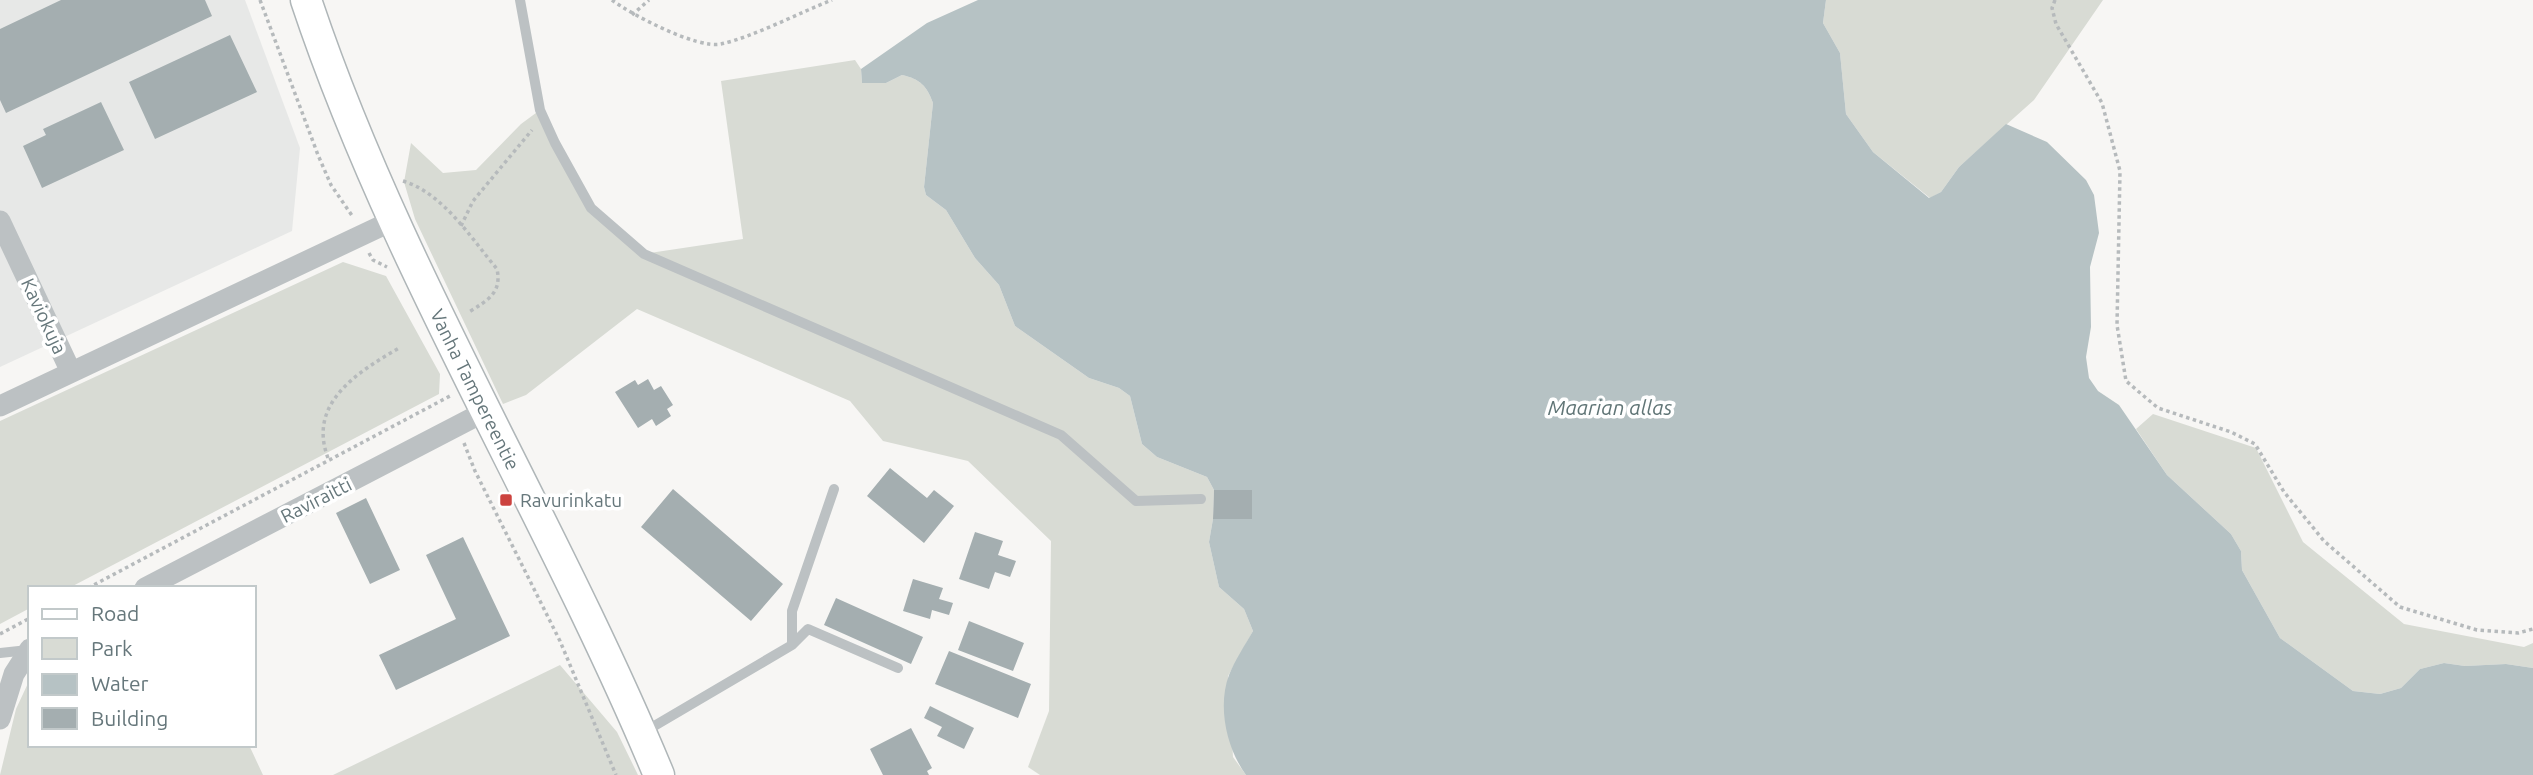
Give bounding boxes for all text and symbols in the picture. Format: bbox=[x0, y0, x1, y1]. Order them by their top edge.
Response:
street label: Kaviokuja bbox=[17, 275, 71, 357]
street label: Vanha Tampereentie bbox=[426, 306, 524, 474]
water label: Maarian allas bbox=[1548, 395, 1673, 419]
street label: Raviraitti bbox=[277, 473, 355, 527]
place label: Ravurinkatu bbox=[520, 489, 622, 511]
marker: Ravurinkatu bbox=[498, 492, 514, 508]
legend bbox=[28, 586, 256, 747]
text: Road bbox=[91, 601, 139, 625]
text: Park bbox=[91, 636, 133, 660]
text: Water bbox=[91, 671, 149, 695]
text: Building bbox=[91, 706, 168, 730]

